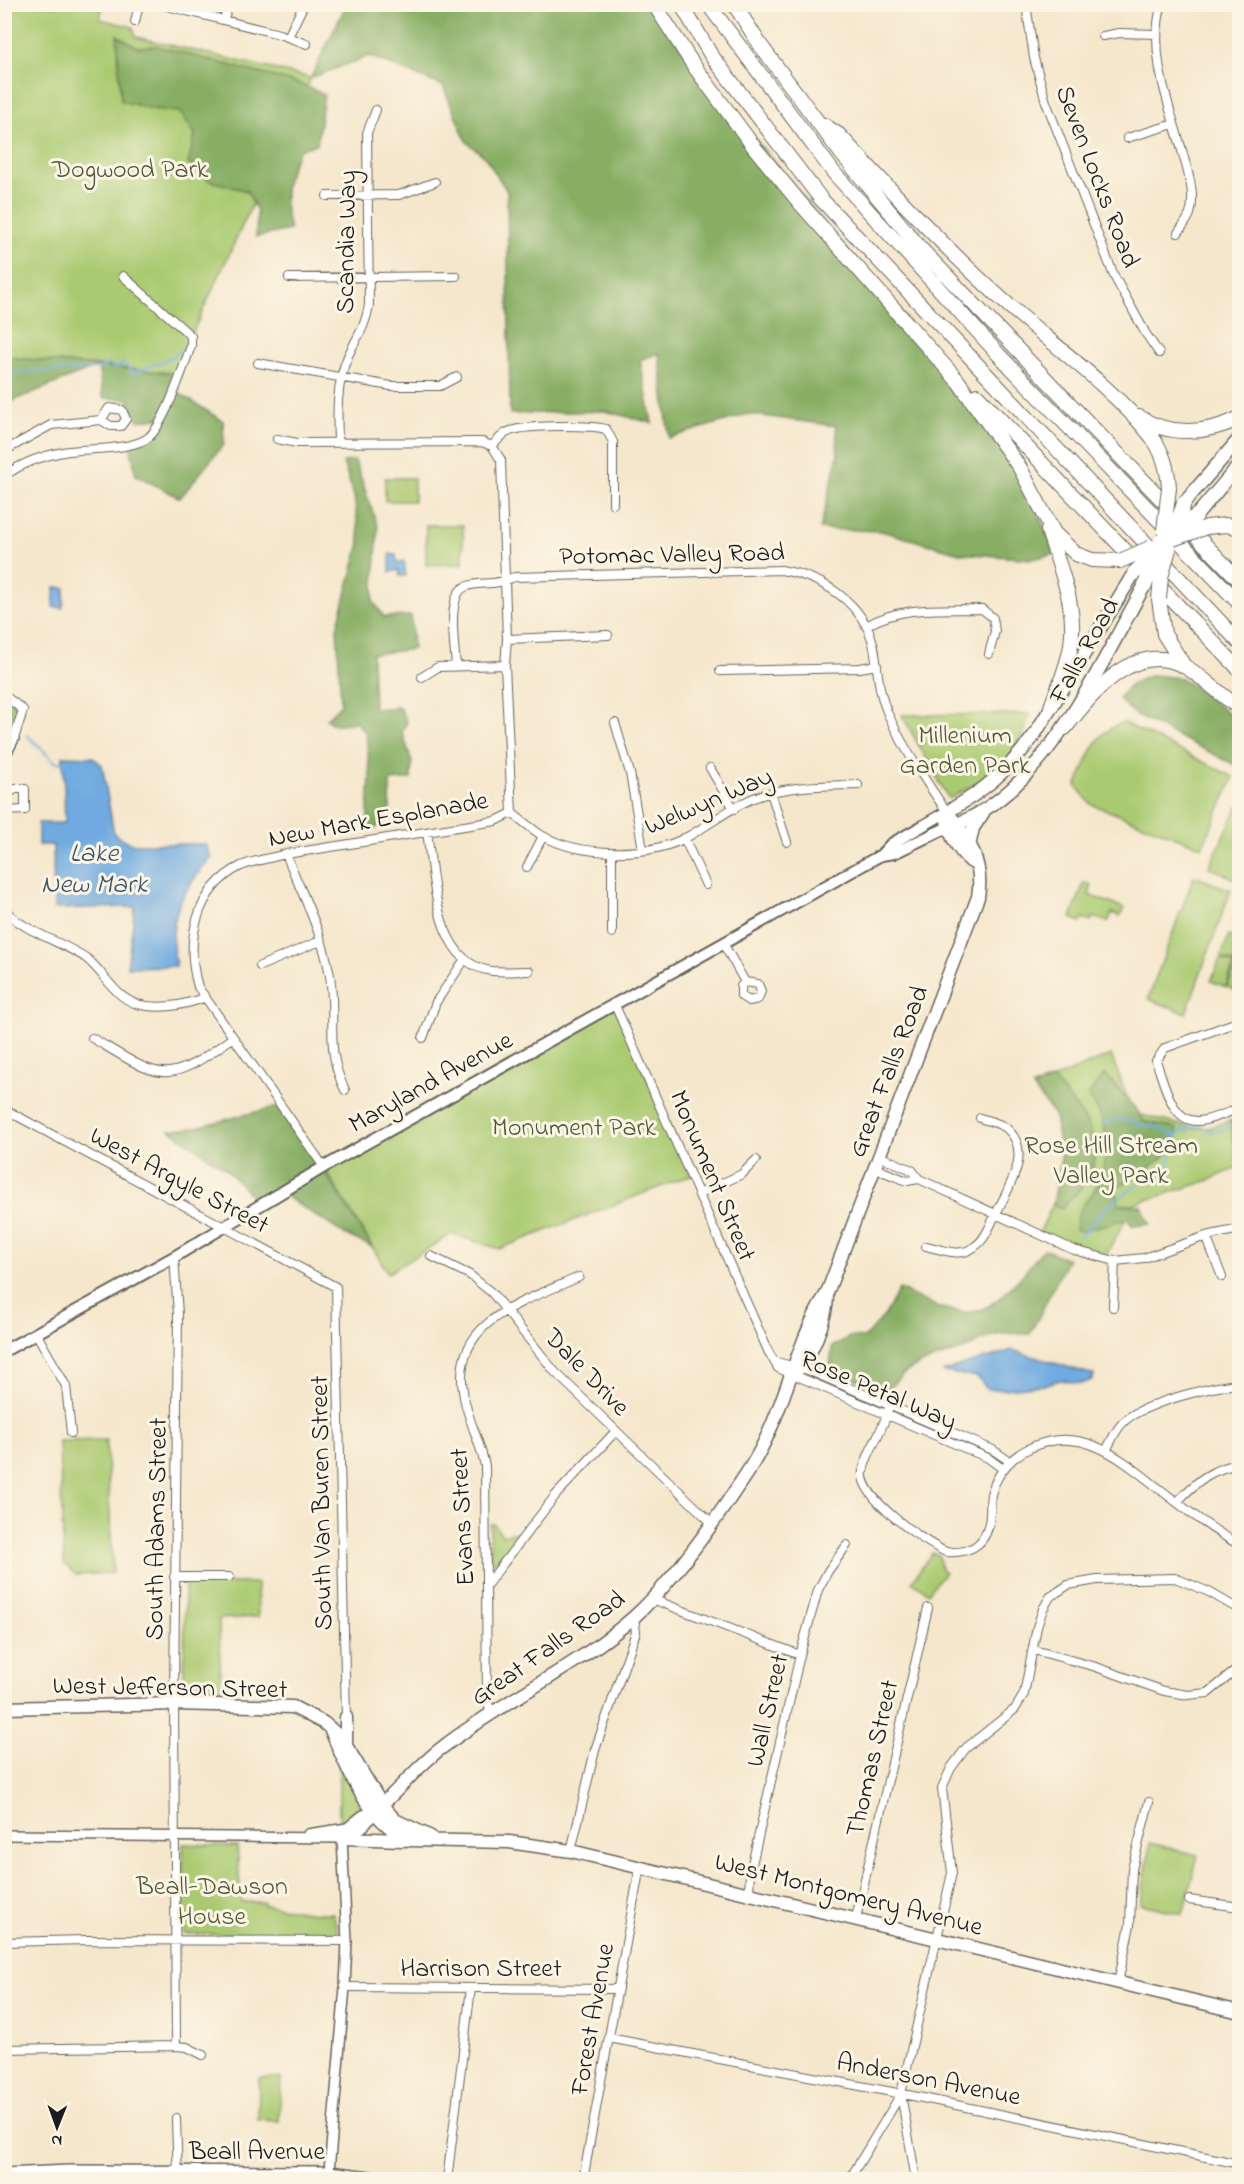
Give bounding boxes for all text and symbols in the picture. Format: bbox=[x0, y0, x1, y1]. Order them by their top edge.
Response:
street label: Seven Locks Road bbox=[1044, 80, 1149, 274]
park label: Dogwood Park bbox=[51, 152, 209, 190]
street label: Scandia Way bbox=[328, 170, 368, 314]
street label: Potomac Valley Road bbox=[559, 535, 786, 577]
street label: Falls Road bbox=[1040, 591, 1131, 712]
park label: Millenium Garden Park bbox=[900, 718, 1031, 786]
street label: Welwyn Way bbox=[639, 759, 779, 847]
street label: New Mark Esplanade bbox=[266, 783, 492, 859]
water label: Lake New Mark bbox=[41, 835, 148, 905]
street label: Great Falls Road bbox=[840, 980, 940, 1163]
street label: Maryland Avenue bbox=[342, 1023, 521, 1144]
street label: Monument Street bbox=[658, 1085, 764, 1268]
park label: Monument Park bbox=[492, 1110, 656, 1148]
street label: West Argyle Street bbox=[82, 1118, 275, 1245]
park label: Rose Hill Stream Valley Park bbox=[1024, 1128, 1198, 1196]
street label: Dale Drive bbox=[533, 1320, 638, 1426]
street label: Rose Petal Way bbox=[794, 1342, 962, 1442]
street label: South Van Buren Street bbox=[302, 1375, 344, 1631]
street label: South Adams Street bbox=[137, 1417, 179, 1641]
street label: Evans Street bbox=[441, 1447, 487, 1587]
street label: Great Falls Road bbox=[464, 1582, 634, 1717]
street label: Wall Street bbox=[737, 1650, 800, 1771]
street label: West Jefferson Street bbox=[52, 1668, 288, 1710]
street label: Thomas Street bbox=[837, 1676, 911, 1841]
street label: West Montgomery Avenue bbox=[710, 1844, 987, 1948]
park label: Beall-Dawson House bbox=[135, 1869, 288, 1937]
street label: Forest Avenue bbox=[562, 1940, 626, 2100]
street label: Harrison Street bbox=[400, 1951, 562, 1989]
street label: Anderson Avenue bbox=[833, 2044, 1024, 2118]
north arrow bbox=[27, 2097, 87, 2157]
text: N bbox=[51, 2128, 62, 2152]
street label: Beall Avenue bbox=[188, 2134, 325, 2172]

